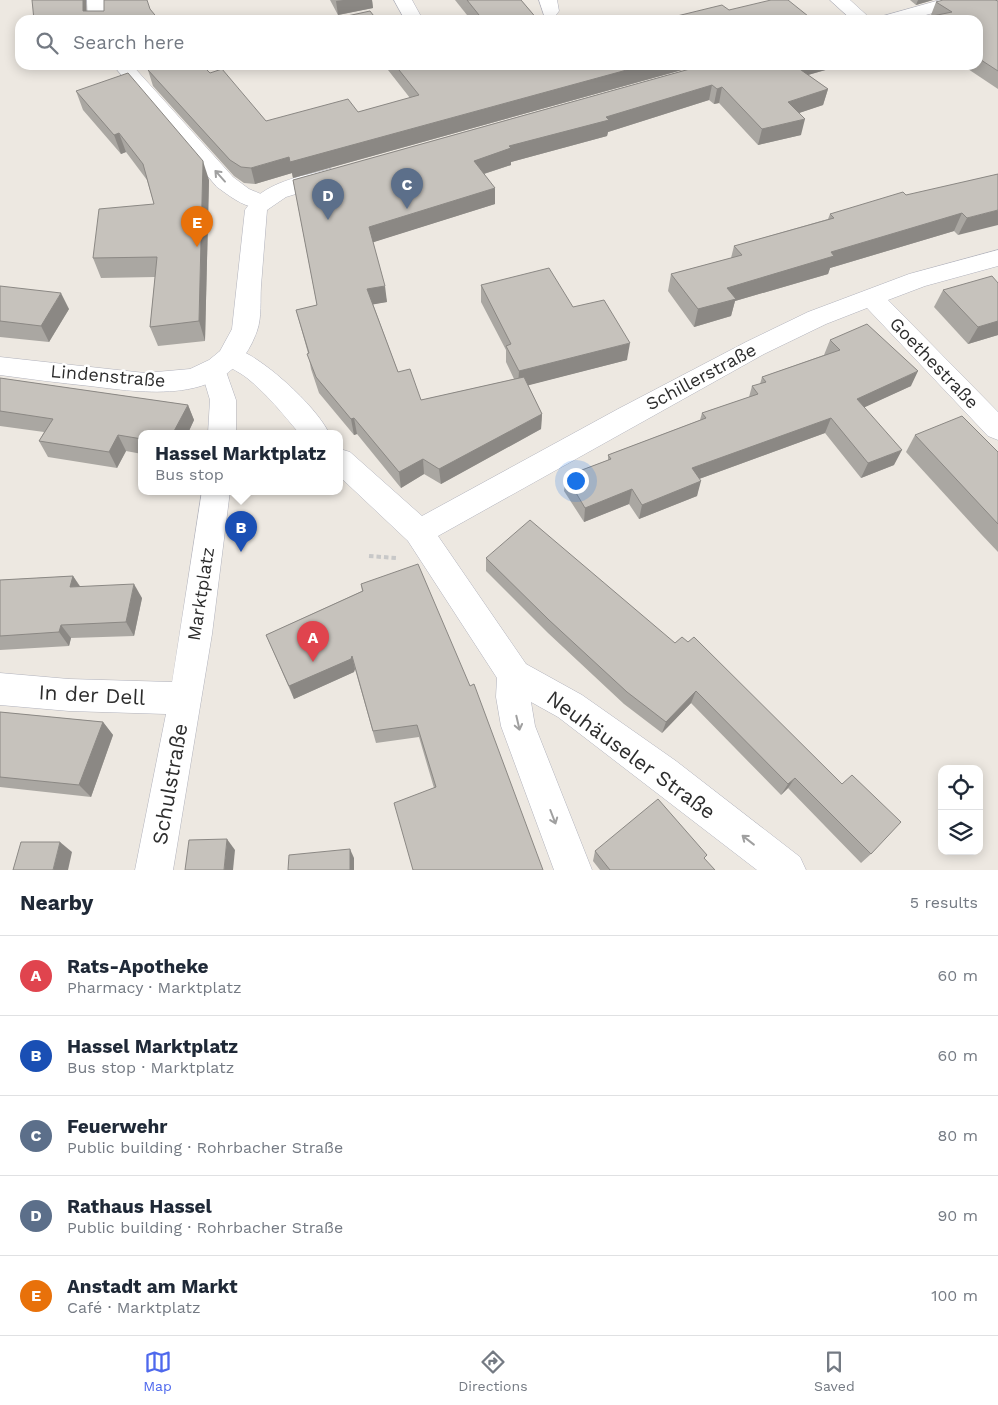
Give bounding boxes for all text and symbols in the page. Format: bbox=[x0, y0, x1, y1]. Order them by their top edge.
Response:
search box bbox=[15, 15, 983, 70]
icon: search bbox=[33, 29, 61, 57]
text: Search here bbox=[73, 31, 184, 54]
pin: C bbox=[391, 168, 423, 209]
one-way arrow bbox=[214, 169, 225, 182]
pin: D bbox=[312, 179, 344, 220]
pin: E bbox=[181, 206, 213, 247]
street label: Goethestraße bbox=[886, 313, 983, 413]
street label: Schillerstraße bbox=[642, 339, 759, 414]
street label: Lindenstraße bbox=[50, 360, 166, 391]
popup bbox=[138, 430, 343, 495]
text: Hassel Marktplatz bbox=[155, 442, 326, 465]
text: Bus stop bbox=[155, 465, 224, 484]
your location bbox=[563, 468, 589, 494]
pin: B bbox=[225, 511, 257, 552]
street label: Marktplatz bbox=[183, 546, 218, 642]
pin: A bbox=[297, 621, 329, 662]
street label: In der Dell bbox=[38, 679, 147, 710]
street label: Neuhäuseler Straße bbox=[542, 685, 721, 824]
one-way arrow bbox=[514, 715, 523, 731]
street label: Schulstraße bbox=[147, 721, 192, 847]
map controls bbox=[938, 765, 983, 855]
button: locate bbox=[938, 765, 983, 810]
one-way arrow bbox=[548, 809, 558, 824]
button: layers bbox=[938, 810, 983, 855]
one-way arrow bbox=[741, 835, 755, 845]
text: Nearby bbox=[20, 890, 93, 915]
text: 5 results bbox=[910, 893, 978, 912]
text: Rats-Apotheke bbox=[67, 955, 209, 978]
text: A bbox=[31, 966, 41, 985]
text: 60 m bbox=[938, 966, 978, 985]
text: Pharmacy · Marktplatz bbox=[67, 978, 241, 997]
text: Hassel Marktplatz bbox=[67, 1035, 238, 1058]
text: B bbox=[31, 1046, 41, 1065]
text: 60 m bbox=[938, 1046, 978, 1065]
text: Bus stop · Marktplatz bbox=[67, 1058, 234, 1077]
text: Feuerwehr bbox=[67, 1115, 167, 1138]
text: C bbox=[31, 1126, 41, 1145]
text: 80 m bbox=[937, 1126, 978, 1145]
text: Public building · Rohrbacher Straße bbox=[67, 1138, 343, 1157]
text: Rathaus Hassel bbox=[67, 1195, 212, 1218]
text: D bbox=[30, 1206, 42, 1225]
text: 90 m bbox=[937, 1206, 978, 1225]
text: Public building · Rohrbacher Straße bbox=[67, 1218, 343, 1237]
text: Anstadt am Markt bbox=[67, 1275, 238, 1298]
text: E bbox=[31, 1286, 41, 1305]
text: 100 m bbox=[931, 1286, 978, 1305]
text: Café · Marktplatz bbox=[67, 1298, 201, 1317]
tab: Map bbox=[143, 1348, 172, 1394]
tab: Directions bbox=[458, 1348, 528, 1394]
tab: Saved bbox=[814, 1348, 855, 1394]

